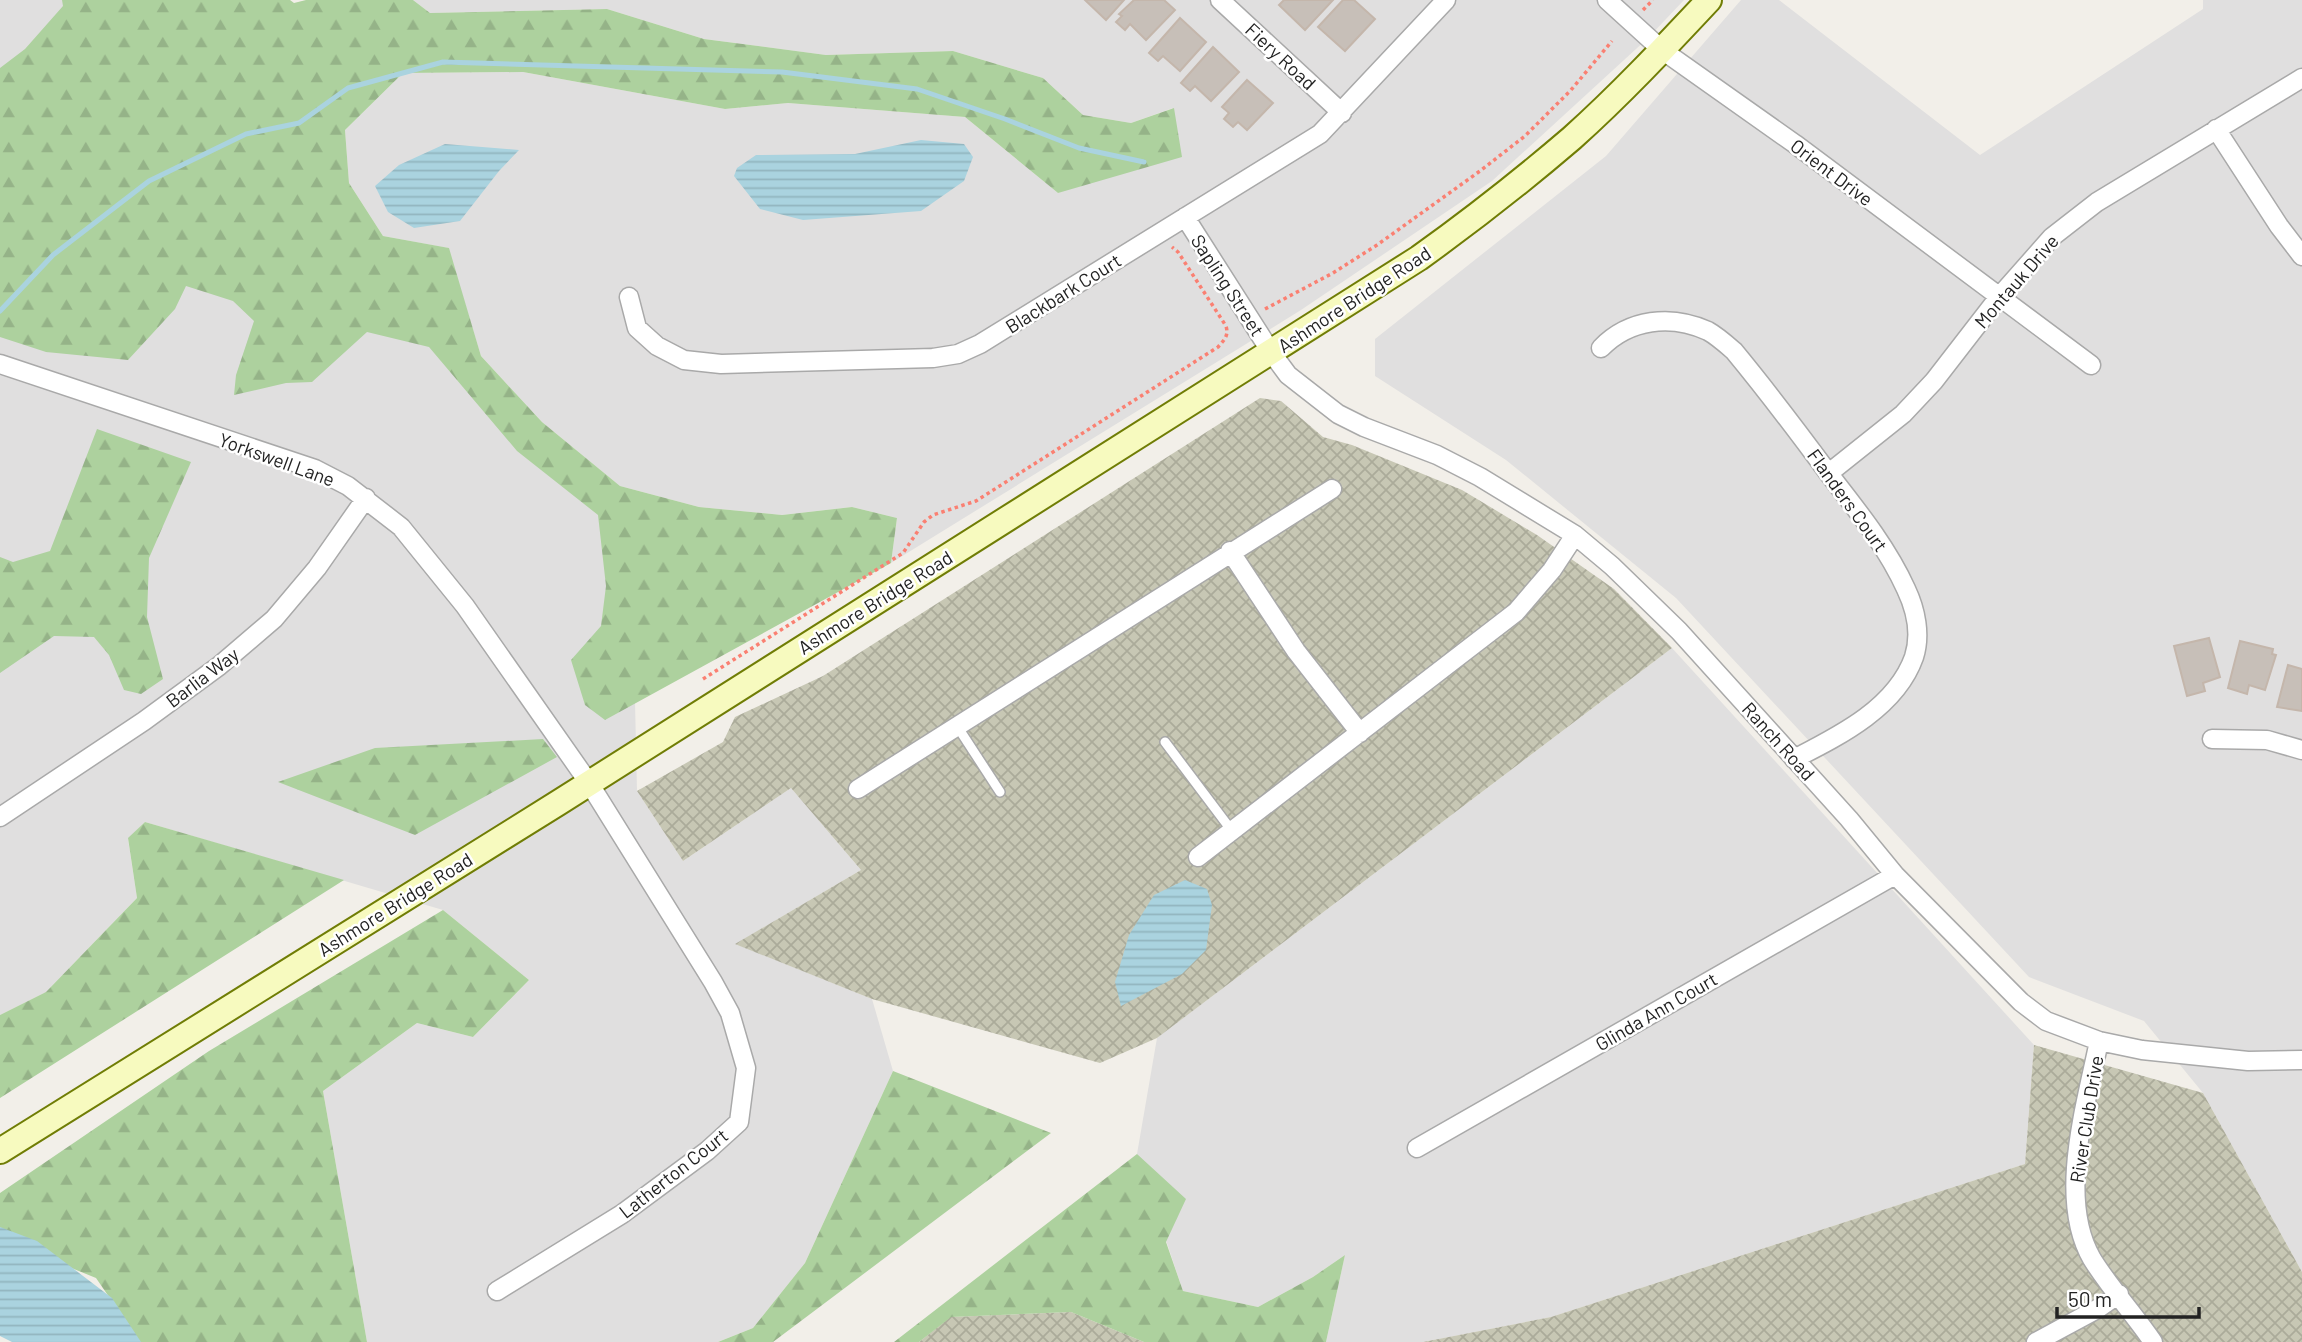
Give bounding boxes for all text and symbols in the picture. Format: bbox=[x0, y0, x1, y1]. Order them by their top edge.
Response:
street label: Fiery Road bbox=[1241, 18, 1321, 94]
street label: Orient Drive bbox=[1786, 134, 1878, 210]
street label: Montauk Drive bbox=[1969, 229, 2063, 333]
street label: Sapling Street bbox=[1187, 230, 1269, 340]
street label: Ashmore Bridge Road bbox=[1273, 241, 1435, 357]
street label: Blackbark Court bbox=[1001, 248, 1125, 338]
street label: Yorkswell Lane bbox=[216, 427, 338, 491]
street label: Flanders Court bbox=[1803, 444, 1893, 556]
street label: Ashmore Bridge Road bbox=[794, 545, 956, 659]
street label: Barlia Way bbox=[161, 642, 243, 712]
street label: Ranch Road bbox=[1738, 697, 1820, 785]
street label: Ashmore Bridge Road bbox=[314, 847, 476, 961]
street label: Glinda Ann Court bbox=[1591, 967, 1721, 1055]
street label: River Club Drive bbox=[2065, 1054, 2107, 1184]
street label: Latherton Court bbox=[614, 1123, 732, 1223]
scale bar bbox=[2057, 1276, 2199, 1320]
text: 50 m bbox=[2068, 1286, 2112, 1311]

